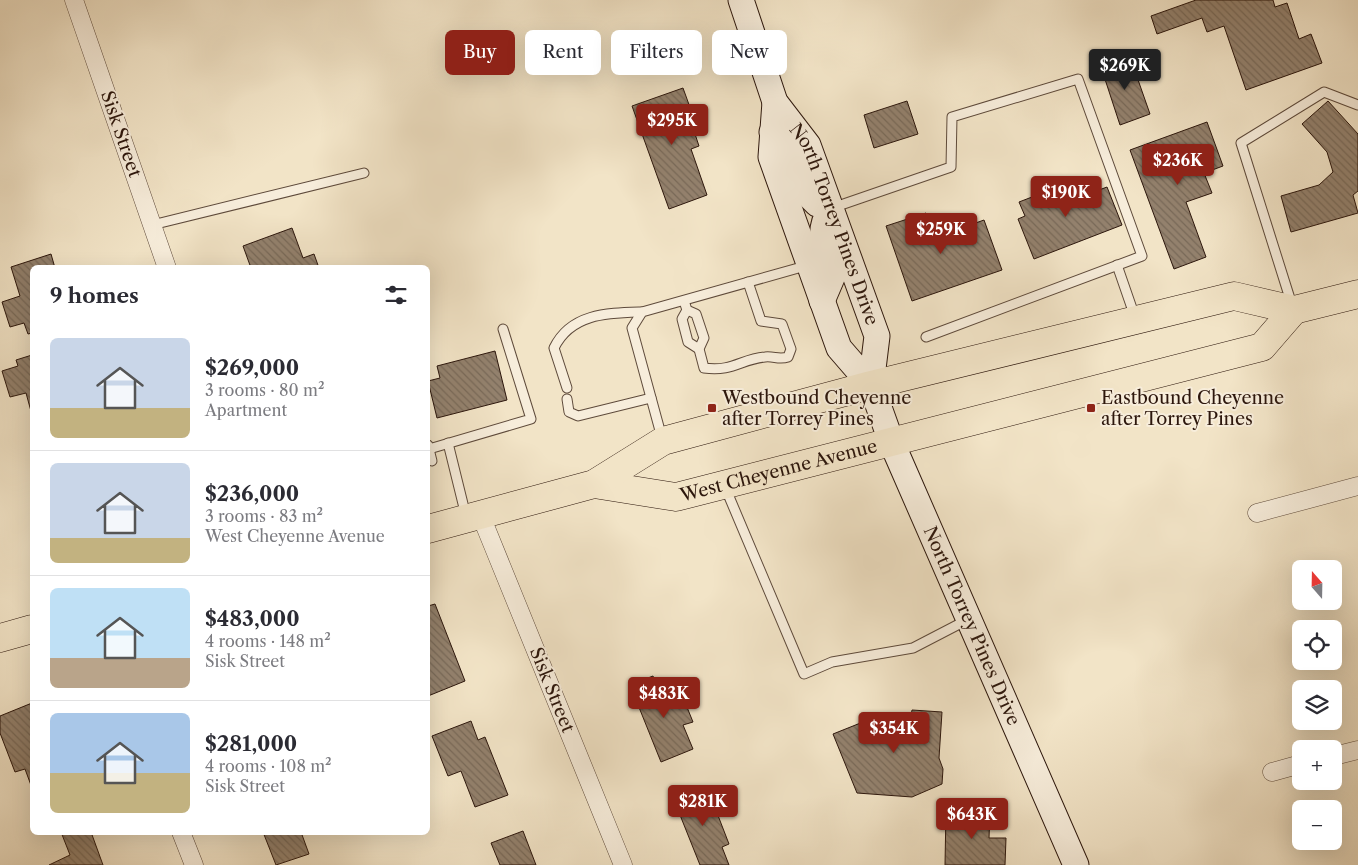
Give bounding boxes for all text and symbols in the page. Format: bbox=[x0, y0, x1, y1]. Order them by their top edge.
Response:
chip: Buy bbox=[445, 30, 515, 75]
chip: Rent bbox=[525, 30, 601, 75]
chip: Filters bbox=[611, 30, 702, 75]
chip: New bbox=[712, 30, 787, 75]
pin: $269K bbox=[1090, 48, 1160, 91]
text: $269K bbox=[1100, 55, 1150, 75]
street label: Sisk Street bbox=[96, 88, 146, 181]
pin: $295K bbox=[637, 104, 707, 146]
text: $295K bbox=[647, 110, 697, 130]
street label: North Torrey Pines Drive bbox=[785, 119, 883, 328]
pin: $236K bbox=[1143, 144, 1213, 186]
text: $236K bbox=[1153, 150, 1203, 170]
pin: $190K bbox=[1031, 176, 1101, 218]
text: $190K bbox=[1042, 182, 1090, 202]
pin: $259K bbox=[906, 212, 976, 255]
text: $259K bbox=[916, 219, 966, 239]
icon: filters bbox=[382, 281, 410, 309]
text: 9 homes bbox=[50, 283, 139, 308]
text: $269,000 bbox=[205, 355, 299, 380]
icon: home bbox=[90, 358, 150, 418]
text: 3 rooms · 80 m² bbox=[205, 380, 324, 400]
place label: Westbound Cheyenne after Torrey Pines bbox=[721, 387, 911, 430]
place label: Eastbound Cheyenne after Torrey Pines bbox=[1101, 387, 1284, 430]
text: Apartment bbox=[205, 400, 287, 420]
marker: Westbound Cheyenne after Torrey Pines bbox=[706, 402, 718, 414]
marker: Eastbound Cheyenne after Torrey Pines bbox=[1085, 402, 1097, 414]
street label: West Cheyenne Avenue bbox=[677, 435, 879, 507]
text: $236,000 bbox=[205, 481, 299, 506]
icon: home bbox=[90, 483, 150, 543]
text: 3 rooms · 83 m² bbox=[205, 506, 323, 526]
street label: North Torrey Pines Drive bbox=[919, 523, 1025, 729]
text: West Cheyenne Avenue bbox=[205, 526, 385, 546]
north arrow bbox=[1292, 560, 1342, 610]
map controls bbox=[1292, 560, 1342, 850]
text: $483,000 bbox=[205, 606, 300, 631]
icon: home bbox=[90, 608, 150, 668]
button: locate bbox=[1292, 620, 1342, 670]
text: 4 rooms · 148 m² bbox=[205, 631, 331, 651]
street label: Sisk Street bbox=[525, 644, 579, 736]
text: Sisk Street bbox=[205, 651, 285, 671]
pin: $483K bbox=[629, 676, 699, 719]
button: layers bbox=[1292, 680, 1342, 730]
text: $483K bbox=[639, 683, 689, 703]
pin: $354K bbox=[859, 712, 929, 754]
text: $354K bbox=[869, 718, 919, 738]
text: $281,000 bbox=[205, 731, 297, 756]
icon: home bbox=[90, 733, 150, 793]
button: + bbox=[1292, 740, 1342, 790]
text: 4 rooms · 108 m² bbox=[205, 756, 332, 776]
text: Sisk Street bbox=[205, 776, 285, 796]
pin: $281K bbox=[668, 784, 738, 827]
text: $281K bbox=[679, 791, 727, 811]
pin: $643K bbox=[937, 798, 1007, 840]
button: − bbox=[1292, 800, 1342, 850]
text: $643K bbox=[947, 804, 997, 824]

